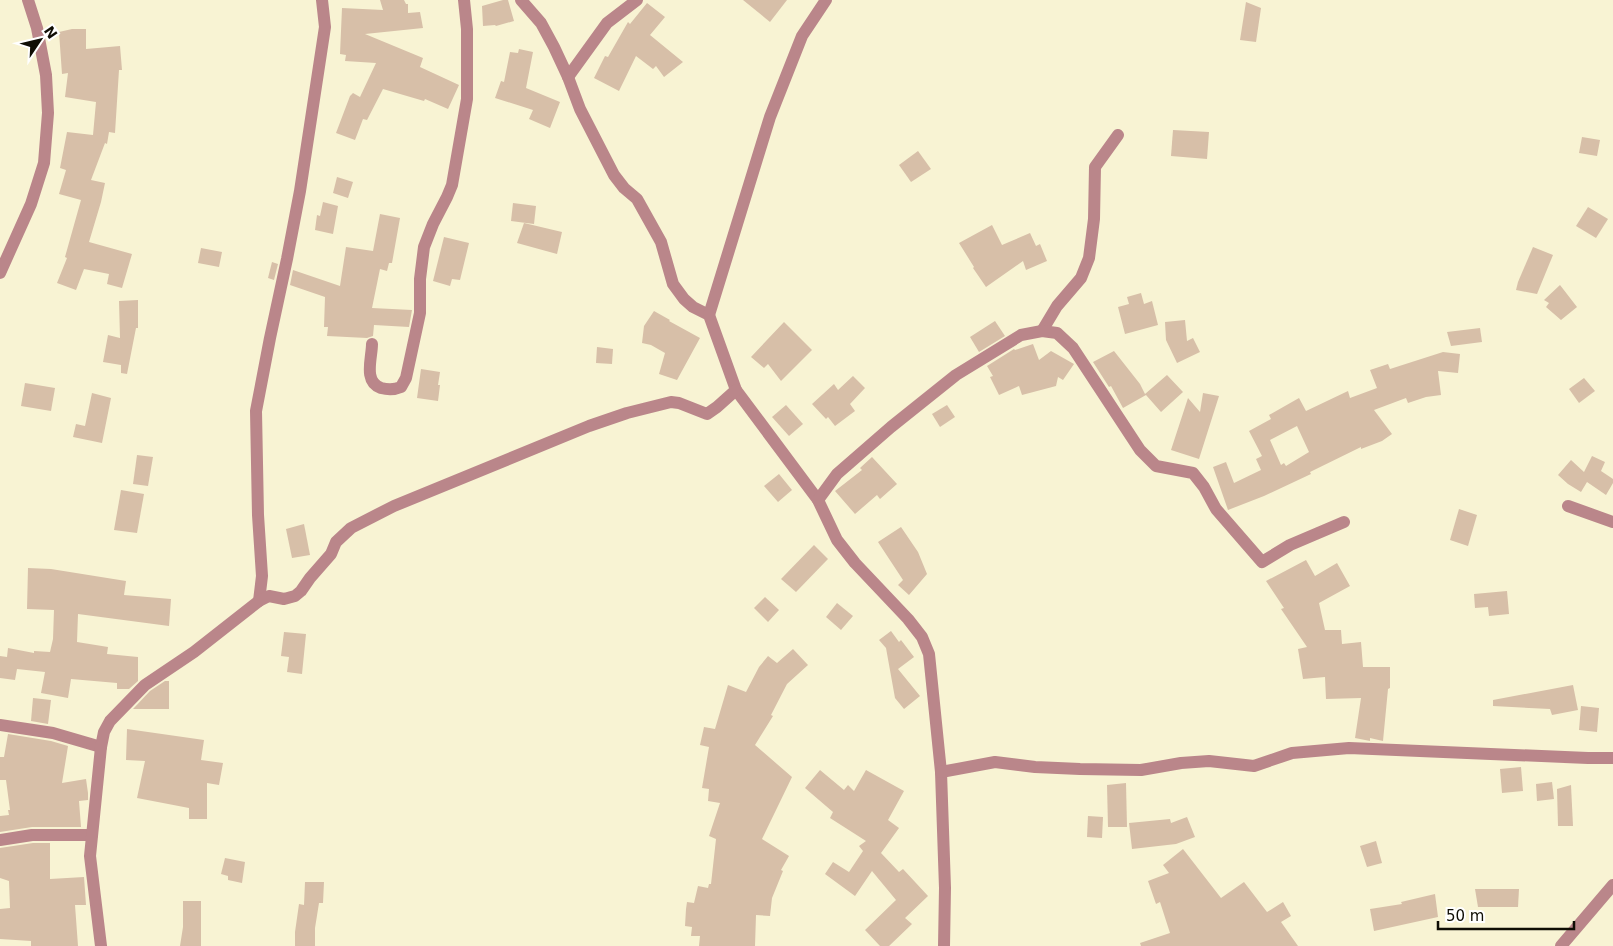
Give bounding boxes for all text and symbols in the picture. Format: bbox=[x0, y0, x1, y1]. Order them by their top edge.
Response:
north arrow bbox=[15, 15, 65, 65]
text: N bbox=[41, 23, 61, 42]
scale bar bbox=[1438, 898, 1574, 930]
text: 50 m bbox=[1446, 907, 1484, 925]

